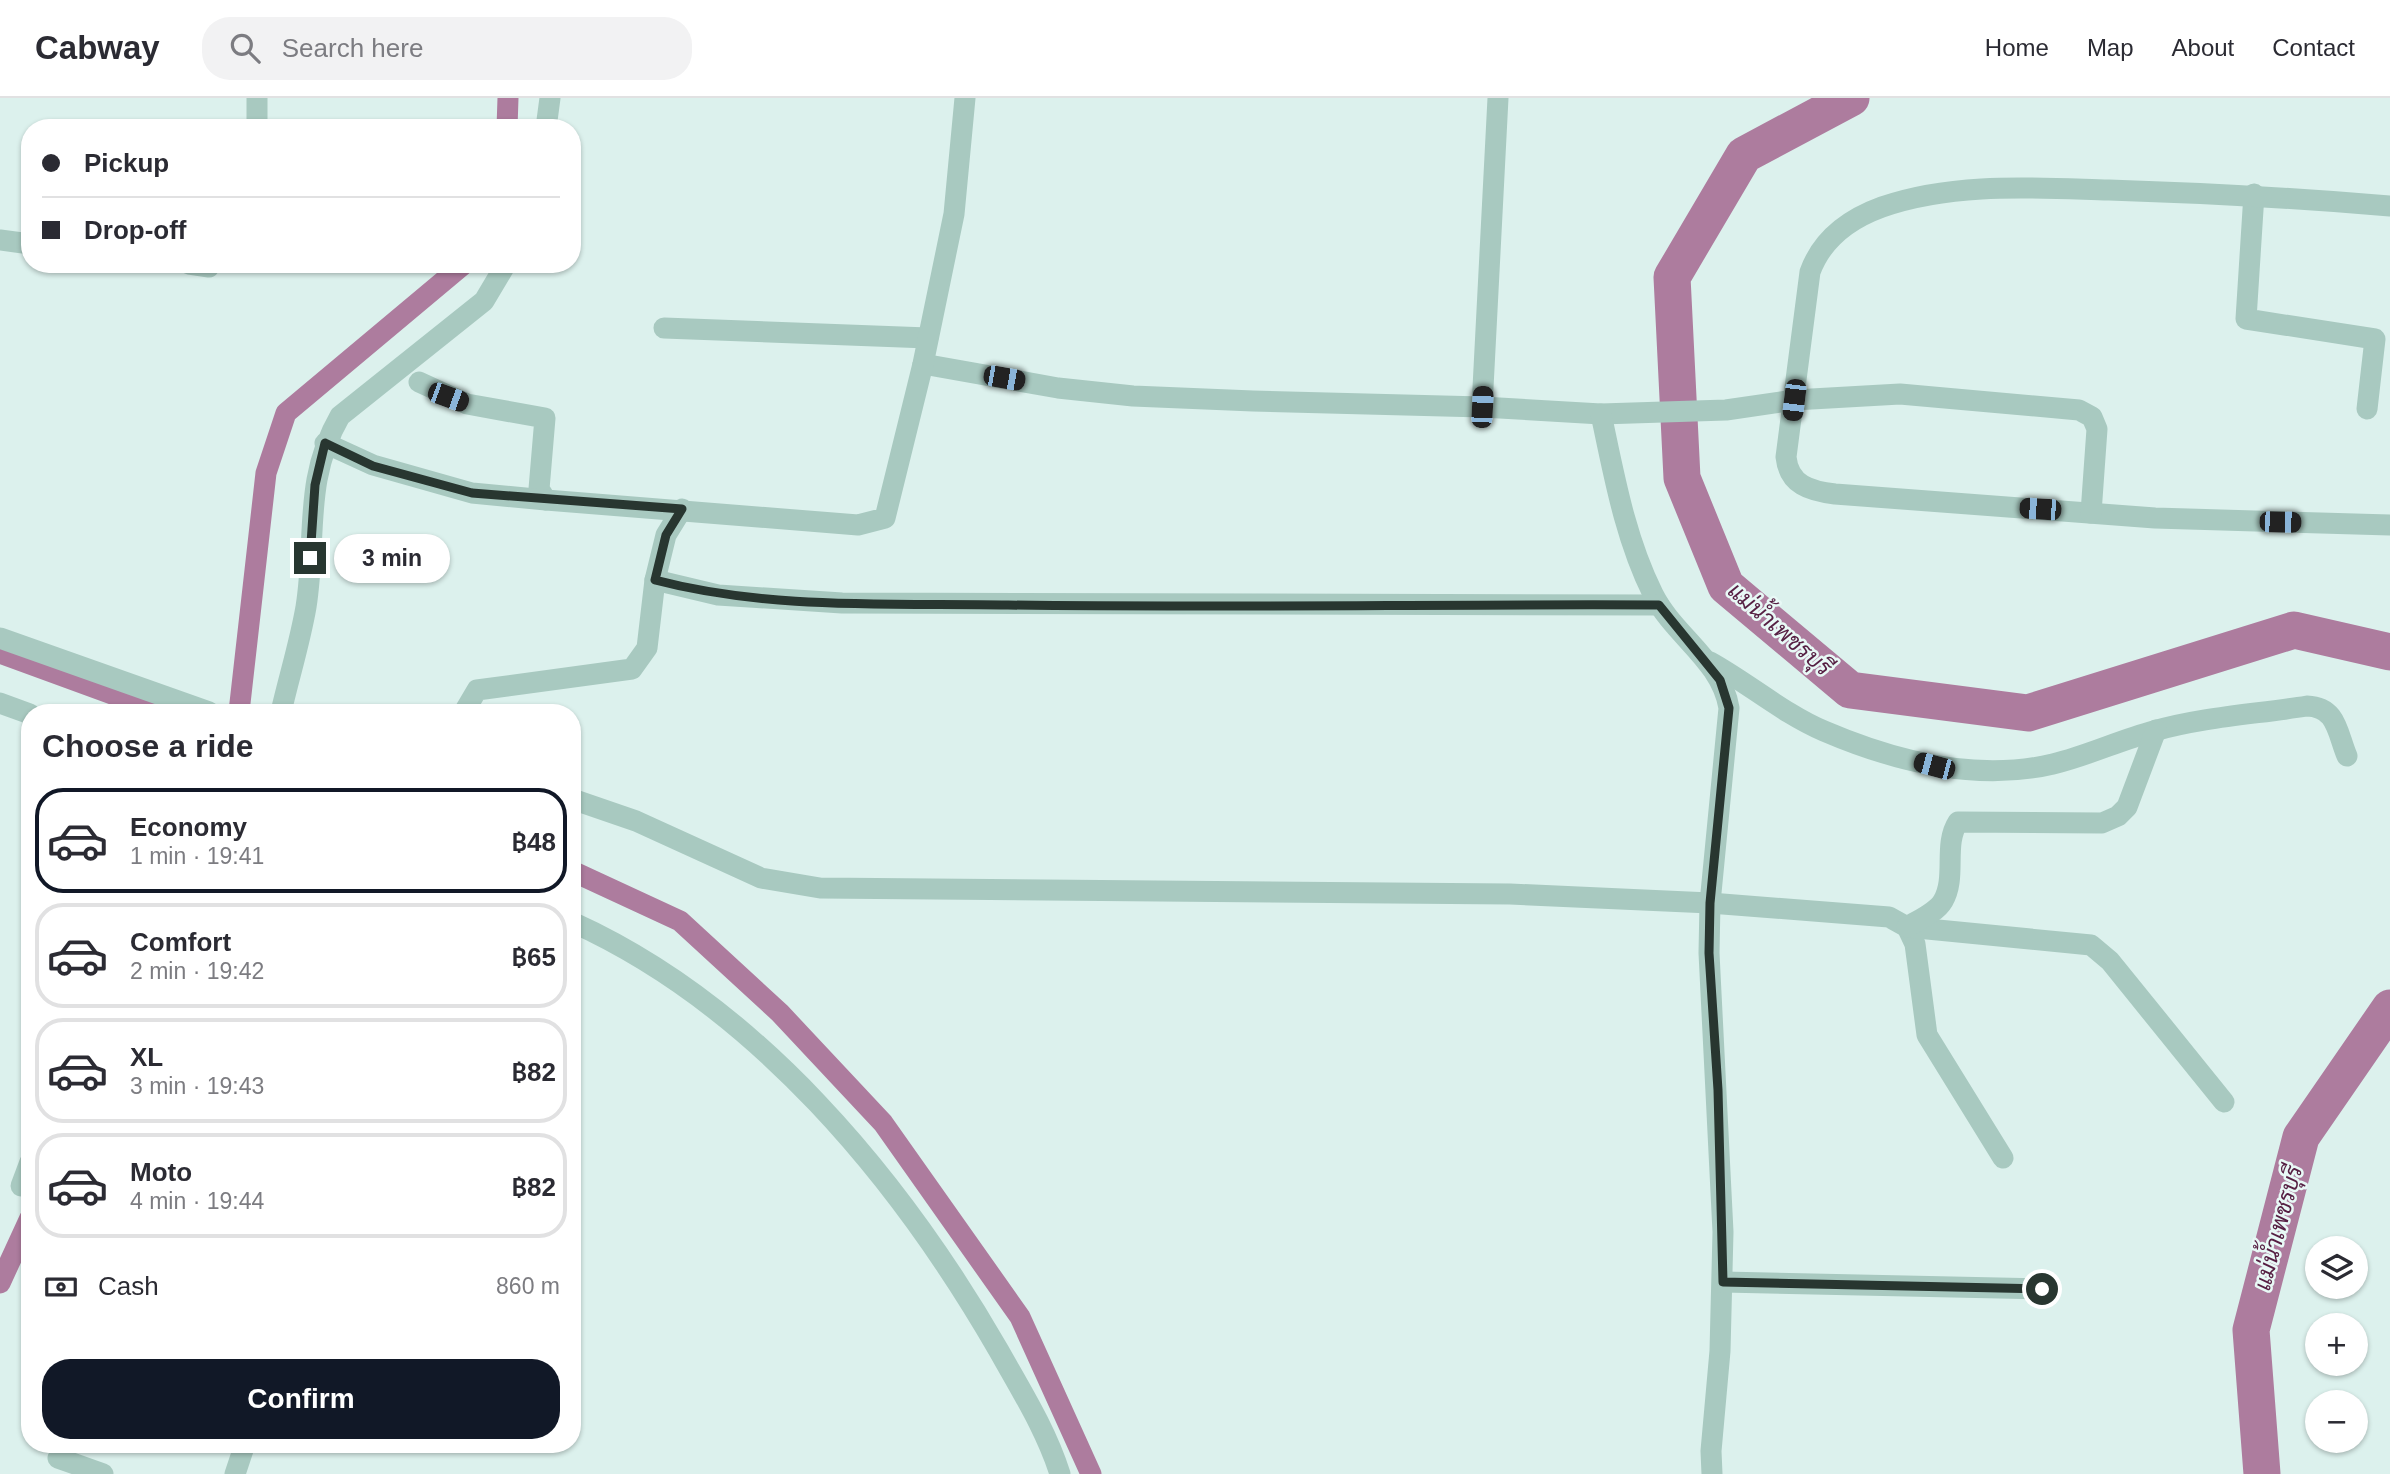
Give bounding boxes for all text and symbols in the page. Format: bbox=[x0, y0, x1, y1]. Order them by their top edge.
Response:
search box bbox=[202, 17, 692, 80]
text: Cabway bbox=[35, 29, 160, 66]
icon: search bbox=[226, 29, 264, 67]
text: Search here bbox=[282, 33, 423, 63]
text: Home bbox=[1985, 34, 2049, 61]
text: Map bbox=[2087, 34, 2134, 61]
text: About bbox=[2172, 34, 2234, 61]
text: Contact bbox=[2272, 34, 2355, 61]
text: Pickup bbox=[84, 148, 169, 178]
text: Drop-off bbox=[84, 215, 187, 245]
car bbox=[982, 364, 1027, 392]
car bbox=[1782, 378, 1807, 422]
car bbox=[425, 380, 472, 414]
car bbox=[1471, 385, 1494, 429]
car bbox=[2019, 497, 2062, 521]
car bbox=[2259, 511, 2302, 533]
callout: 3 min bbox=[334, 533, 450, 582]
route end bbox=[294, 542, 326, 574]
text: 3 min bbox=[362, 545, 422, 571]
water label: แม่น้ำเพชรบุรี bbox=[1721, 572, 1843, 684]
text: Choose a ride bbox=[42, 728, 254, 764]
car bbox=[1911, 750, 1958, 782]
icon: car bbox=[46, 809, 109, 872]
text: Economy bbox=[130, 812, 247, 842]
text: ฿48 bbox=[512, 827, 556, 857]
text: 1 min · 19:41 bbox=[130, 843, 264, 869]
icon: car bbox=[46, 924, 109, 987]
text: Comfort bbox=[130, 927, 231, 957]
text: ฿65 bbox=[512, 942, 556, 972]
text: 2 min · 19:42 bbox=[130, 958, 264, 984]
icon: car bbox=[46, 1039, 109, 1102]
text: XL bbox=[130, 1042, 163, 1072]
text: ฿82 bbox=[512, 1057, 556, 1087]
text: 3 min · 19:43 bbox=[130, 1073, 264, 1099]
icon: car bbox=[46, 1154, 109, 1217]
text: Moto bbox=[130, 1157, 192, 1187]
water label: แม่น้ำเพชรบุรี bbox=[2242, 1159, 2311, 1294]
text: ฿82 bbox=[512, 1172, 556, 1202]
text: 4 min · 19:44 bbox=[130, 1188, 264, 1214]
map controls bbox=[2305, 1236, 2368, 1453]
button: layers bbox=[2305, 1236, 2368, 1299]
icon: cash bbox=[42, 1268, 80, 1306]
text: Cash bbox=[98, 1271, 159, 1301]
text: 860 m bbox=[496, 1273, 560, 1299]
route start bbox=[2026, 1273, 2058, 1305]
button: + bbox=[2305, 1313, 2368, 1376]
button: Confirm bbox=[42, 1359, 560, 1439]
button: − bbox=[2305, 1390, 2368, 1453]

